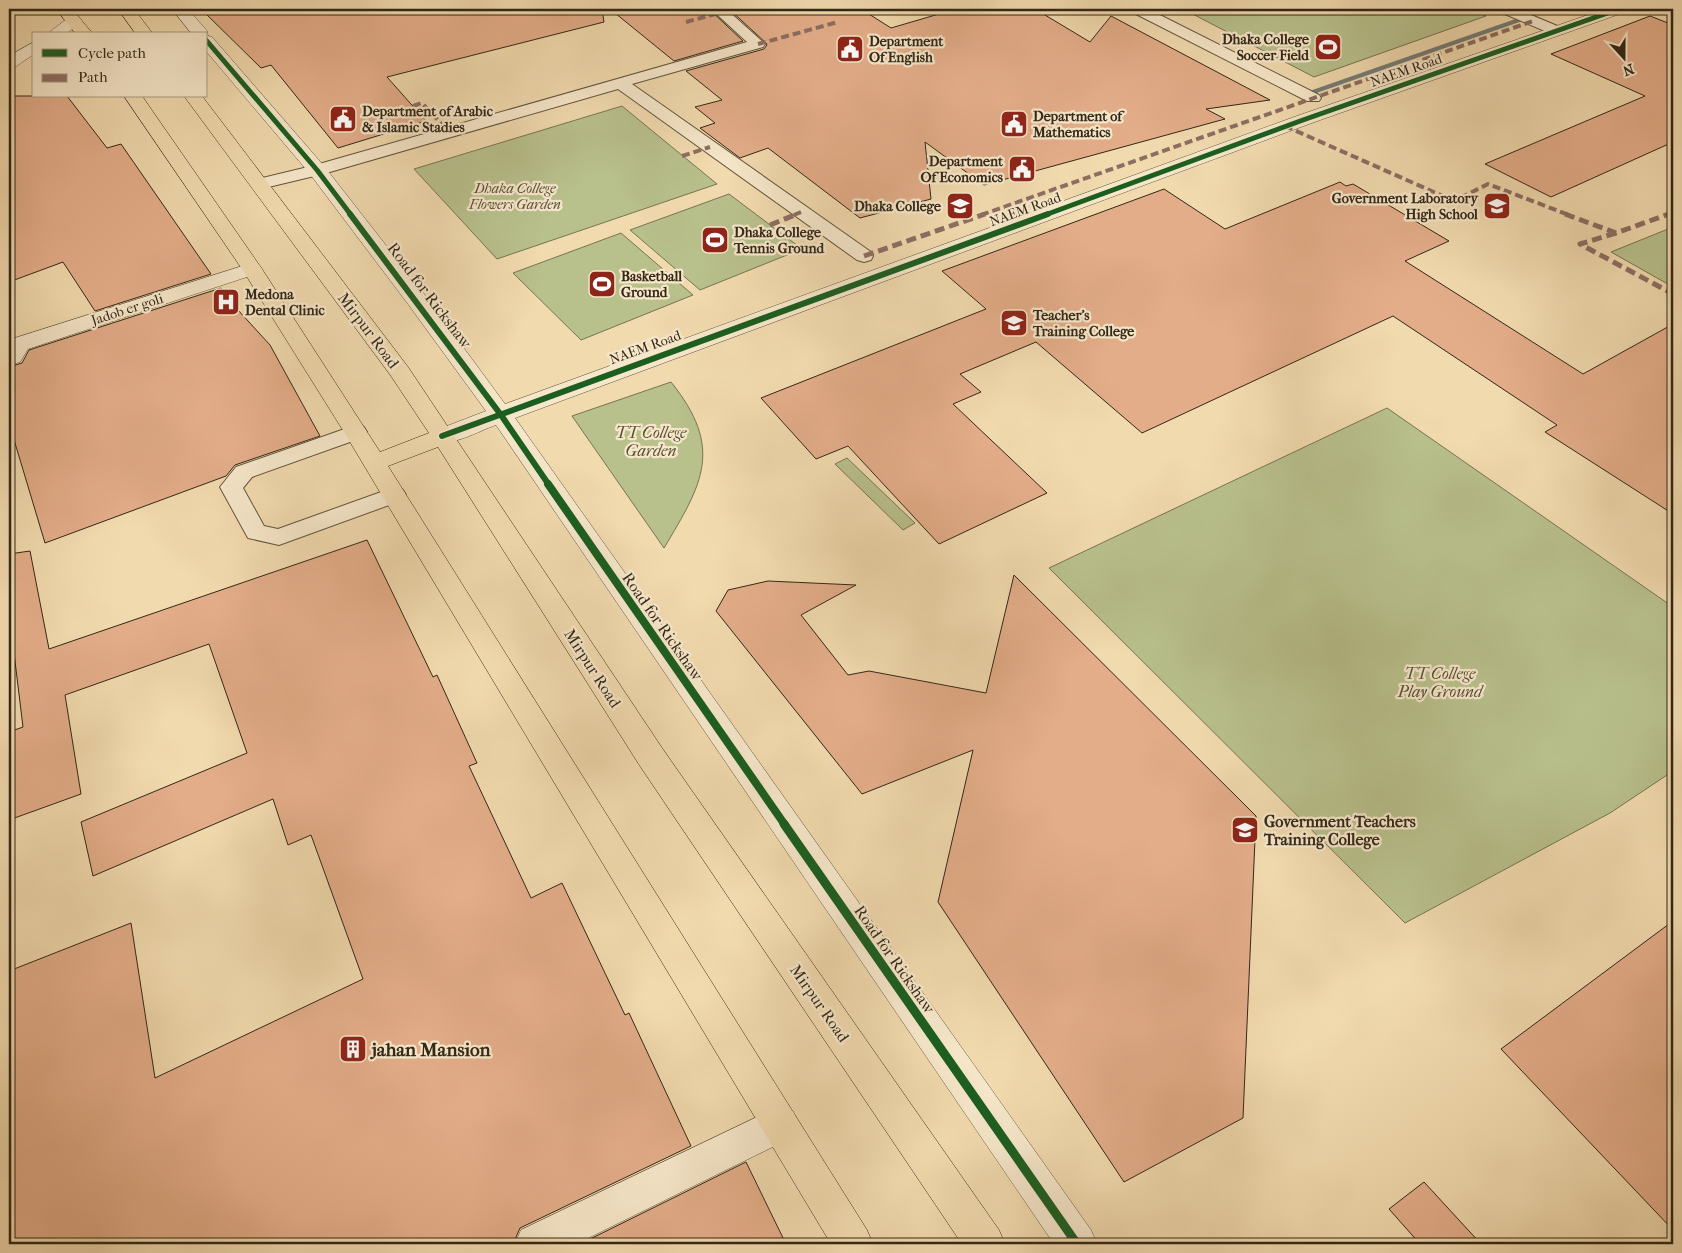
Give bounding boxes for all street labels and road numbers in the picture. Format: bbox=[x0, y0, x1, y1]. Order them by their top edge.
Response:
street label: NAEM Road bbox=[1368, 50, 1445, 91]
street label: NAEM Road bbox=[987, 189, 1064, 230]
street label: Road for Rickshaw bbox=[384, 239, 476, 353]
street label: Mirpur Road bbox=[334, 289, 403, 372]
street label: Jadob er goli bbox=[88, 290, 165, 329]
street label: NAEM Road bbox=[607, 327, 684, 368]
street label: Road for Rickshaw bbox=[618, 569, 708, 685]
street label: Mirpur Road bbox=[560, 625, 625, 711]
street label: Road for Rickshaw bbox=[850, 902, 940, 1018]
street label: Mirpur Road bbox=[786, 961, 853, 1046]

